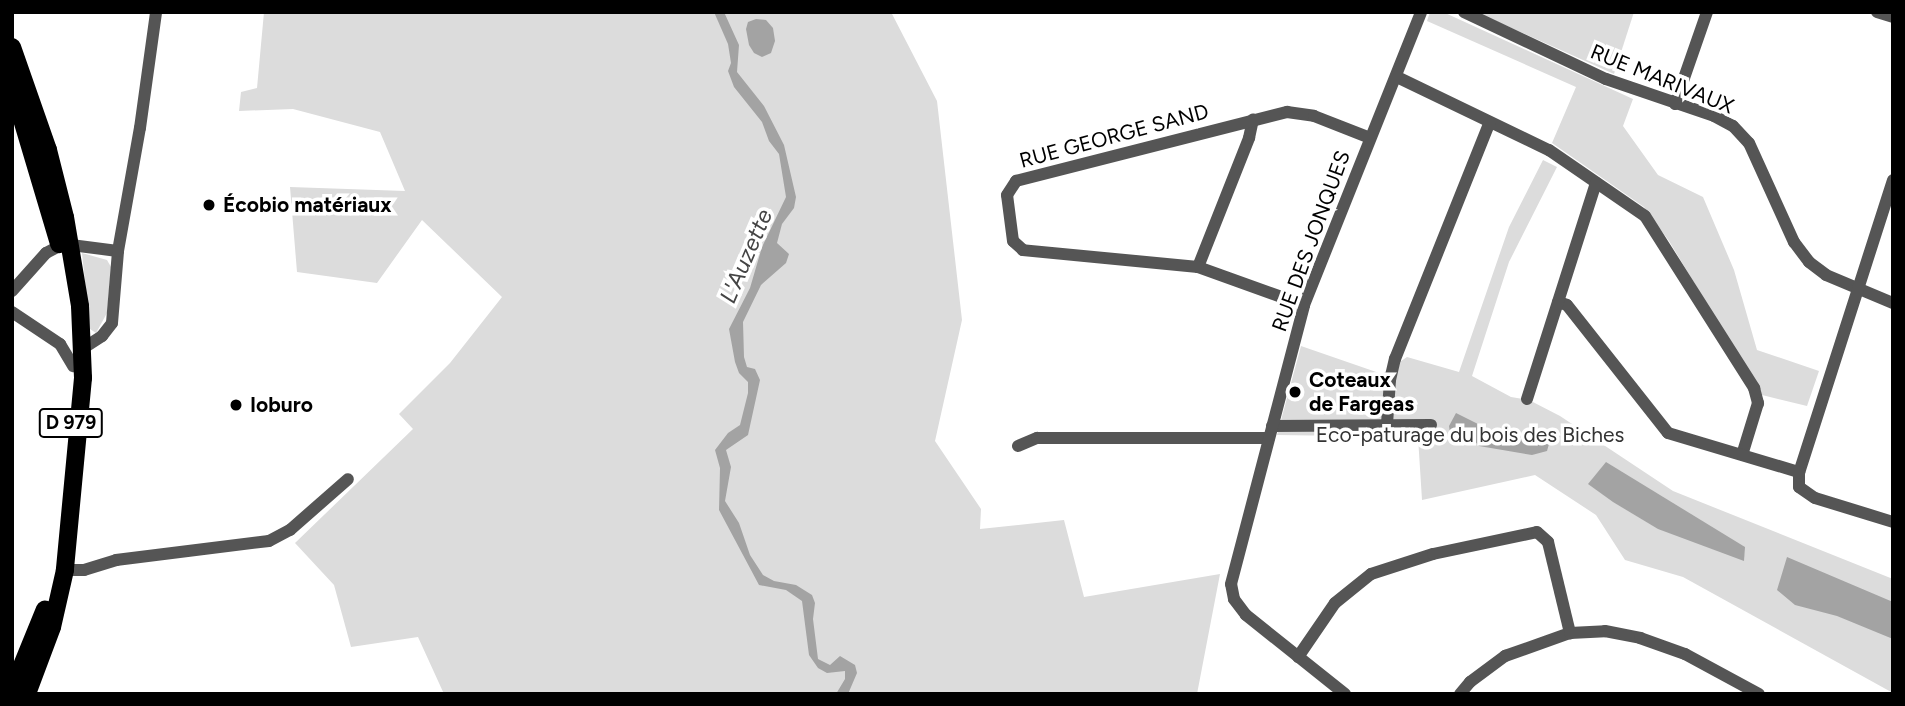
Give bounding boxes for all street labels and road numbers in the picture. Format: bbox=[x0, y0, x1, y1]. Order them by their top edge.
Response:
street label: RUE MARIVAUX bbox=[1587, 39, 1737, 119]
street label: RUE GEORGE SAND bbox=[1017, 99, 1211, 173]
street label: RUE DES JONQUES bbox=[1267, 147, 1355, 335]
road number: D 979 bbox=[38, 408, 104, 438]

